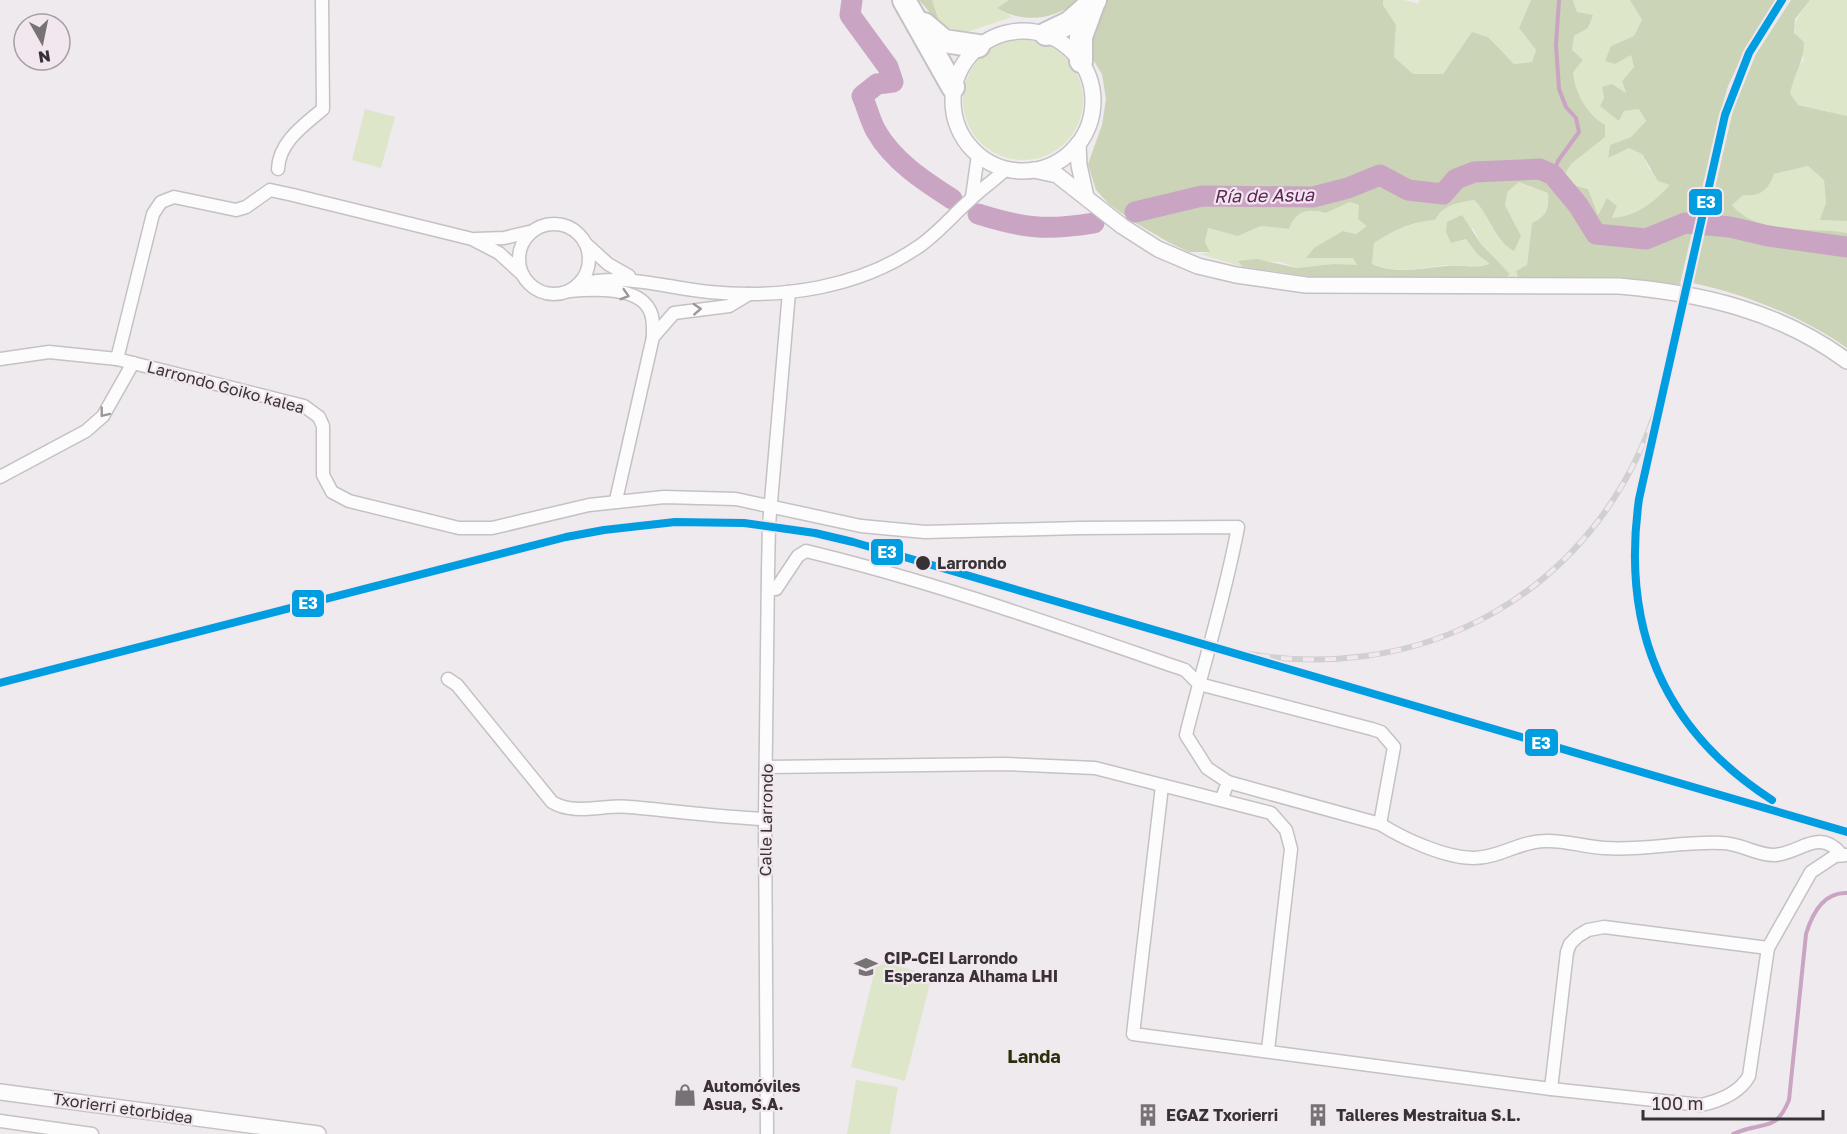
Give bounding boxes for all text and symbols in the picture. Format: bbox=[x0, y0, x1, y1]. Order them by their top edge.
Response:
north arrow bbox=[12, 12, 72, 72]
text: N bbox=[37, 46, 52, 68]
water label: Ría de Asua bbox=[1214, 183, 1315, 207]
line badge: E3 bbox=[1688, 188, 1723, 216]
text: E3 bbox=[1696, 192, 1716, 212]
one-way arrow bbox=[620, 288, 630, 300]
one-way arrow bbox=[693, 303, 702, 316]
street label: Larrondo Goiko kalea bbox=[145, 356, 307, 418]
one-way arrow bbox=[100, 406, 111, 417]
line badge: E3 bbox=[870, 538, 904, 566]
text: E3 bbox=[877, 542, 897, 562]
place label: Larrondo bbox=[937, 553, 1007, 573]
marker: Larrondo bbox=[914, 554, 932, 572]
line badge: E3 bbox=[291, 589, 325, 618]
text: E3 bbox=[298, 593, 318, 613]
line badge: E3 bbox=[1524, 728, 1559, 757]
text: E3 bbox=[1531, 733, 1551, 753]
street label: Calle Larrondo bbox=[755, 763, 777, 877]
place label: CIP-CEI Larrondo Esperanza Alhama LHI bbox=[884, 948, 1058, 986]
school or university icon: CIP-CEI Larrondo Esperanza Alhama LHI bbox=[853, 954, 879, 980]
district label: Landa bbox=[1007, 1045, 1061, 1067]
place label: Automóviles Asua, S.A. bbox=[703, 1076, 801, 1114]
shop icon: Automóviles Asua, S.A. bbox=[672, 1082, 698, 1108]
scale bar bbox=[1643, 1083, 1823, 1121]
street label: Txorierri etorbidea bbox=[52, 1088, 194, 1128]
text: 100 m bbox=[1652, 1092, 1703, 1114]
building icon: EGAZ Txorierri bbox=[1135, 1102, 1161, 1128]
building icon: Talleres Mestraitua S.L. bbox=[1305, 1102, 1331, 1128]
place label: EGAZ Txorierri bbox=[1166, 1105, 1278, 1125]
place label: Talleres Mestraitua S.L. bbox=[1336, 1105, 1521, 1125]

